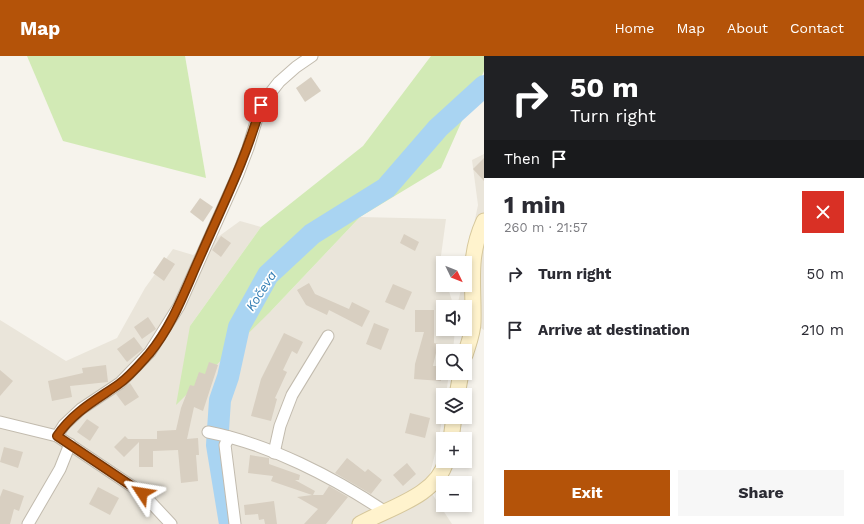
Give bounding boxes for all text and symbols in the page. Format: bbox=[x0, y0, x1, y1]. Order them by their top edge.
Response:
text: Map bbox=[20, 17, 60, 40]
text: Home bbox=[614, 20, 654, 36]
text: Map bbox=[676, 20, 705, 36]
text: About bbox=[727, 20, 768, 36]
text: Contact bbox=[790, 20, 844, 36]
text: 50 m bbox=[570, 71, 639, 104]
icon: right bbox=[504, 72, 556, 124]
pin bbox=[244, 88, 278, 122]
icon: arrive bbox=[250, 94, 272, 116]
text: Turn right bbox=[570, 105, 656, 126]
icon: arrive bbox=[548, 148, 570, 170]
text: Then bbox=[504, 150, 540, 168]
text: 1 min bbox=[504, 191, 566, 219]
button: close bbox=[802, 191, 844, 233]
text: 260 m · 21:57 bbox=[504, 220, 588, 235]
north arrow bbox=[436, 256, 472, 292]
map controls bbox=[436, 256, 472, 512]
icon: right bbox=[504, 263, 526, 285]
text: Turn right bbox=[538, 265, 611, 283]
text: 50 m bbox=[807, 265, 844, 283]
water label: Kočeva bbox=[243, 268, 279, 314]
button: sound bbox=[436, 300, 472, 336]
icon: arrive bbox=[504, 319, 526, 341]
text: Arrive at destination bbox=[538, 321, 690, 339]
text: 210 m bbox=[801, 321, 844, 339]
button: search bbox=[436, 344, 472, 380]
button: layers bbox=[436, 388, 472, 424]
button: + bbox=[436, 432, 472, 468]
button: Exit bbox=[504, 470, 670, 516]
button: Share bbox=[678, 470, 844, 516]
position arrow bbox=[121, 472, 163, 514]
button: − bbox=[436, 476, 472, 512]

